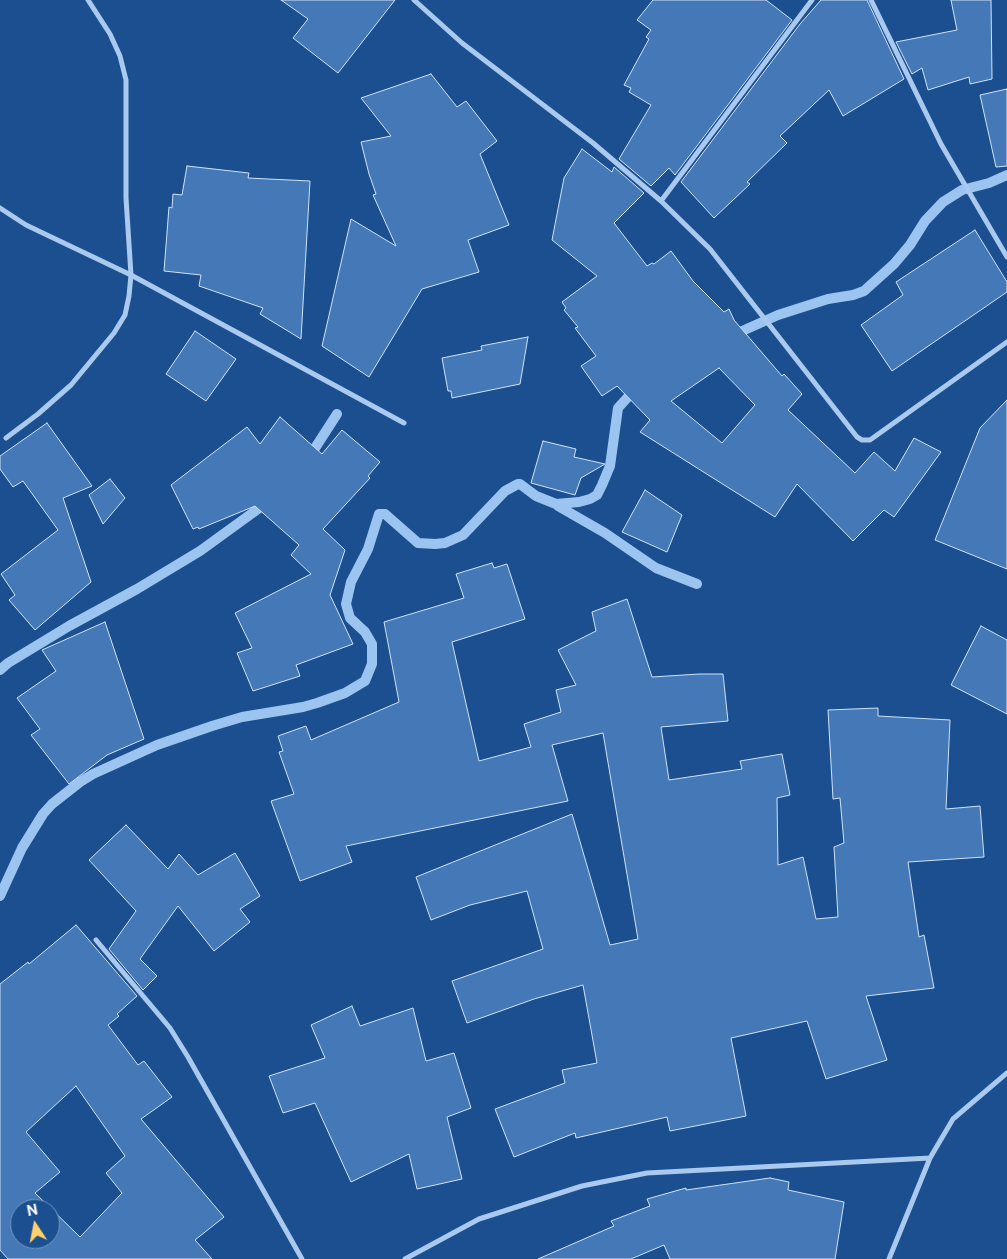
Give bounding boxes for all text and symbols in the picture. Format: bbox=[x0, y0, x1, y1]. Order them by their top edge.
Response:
north arrow bbox=[10, 1199, 60, 1249]
text: N bbox=[25, 1201, 39, 1219]

